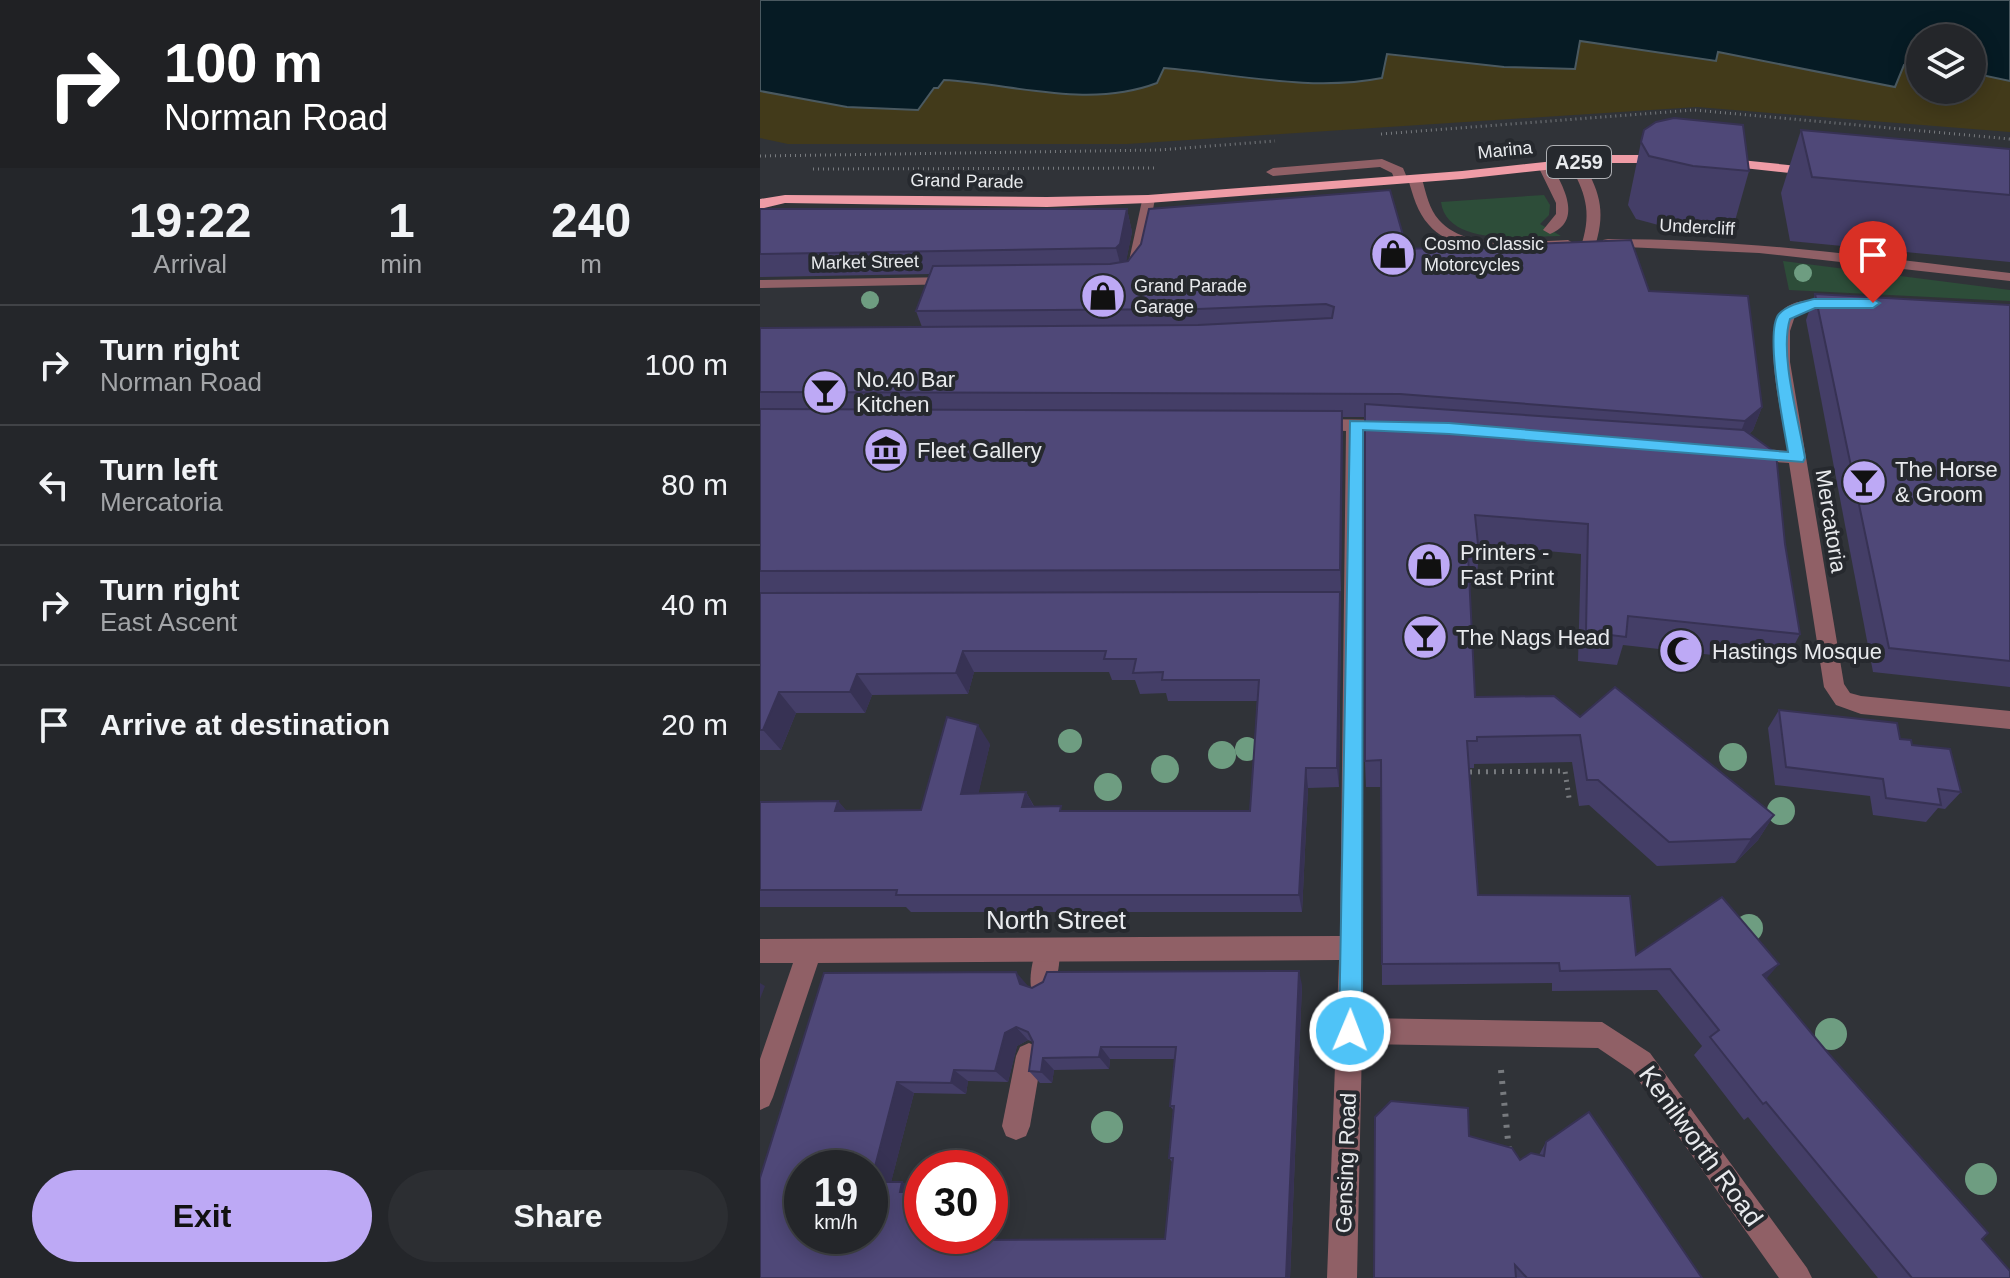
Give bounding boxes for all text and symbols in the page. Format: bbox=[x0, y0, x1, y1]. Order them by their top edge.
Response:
map controls bbox=[1906, 24, 1986, 104]
button: layers bbox=[1906, 24, 1986, 104]
text: 100 m bbox=[164, 31, 323, 94]
icon: right bbox=[32, 32, 136, 136]
text: Norman Road bbox=[164, 97, 388, 138]
street label: Marina bbox=[1477, 137, 1534, 163]
road number: A259 bbox=[1547, 146, 1611, 178]
street label: Grand Parade bbox=[910, 170, 1024, 192]
text: 19:22 bbox=[129, 194, 252, 247]
text: 1 bbox=[388, 194, 415, 247]
text: 240 bbox=[551, 194, 631, 247]
street label: Undercliff bbox=[1659, 215, 1736, 239]
pin bbox=[1839, 221, 1907, 303]
shop icon: Cosmo Classic Motorcycles bbox=[1369, 230, 1417, 278]
icon: arrive bbox=[1851, 233, 1895, 277]
place label: Cosmo Classic Motorcycles bbox=[1424, 234, 1544, 275]
text: Arrival bbox=[153, 249, 227, 279]
text: min bbox=[380, 249, 422, 279]
text: m bbox=[580, 249, 602, 279]
street label: Market Street bbox=[811, 251, 919, 273]
shop icon: Grand Parade Garage bbox=[1079, 272, 1127, 320]
place label: Grand Parade Garage bbox=[1134, 276, 1247, 317]
text: Turn right bbox=[100, 333, 239, 366]
icon: right bbox=[32, 343, 76, 387]
text: 100 m bbox=[645, 348, 728, 381]
text: Norman Road bbox=[100, 367, 262, 397]
place label: No.40 Bar Kitchen bbox=[856, 367, 955, 417]
bar icon: No.40 Bar Kitchen bbox=[801, 368, 849, 416]
museum icon: Fleet Gallery bbox=[862, 426, 910, 474]
place label: Fleet Gallery bbox=[917, 438, 1042, 463]
text: Turn left bbox=[100, 453, 218, 486]
place label: The Horse & Groom bbox=[1895, 457, 1998, 507]
bar icon: The Horse & Groom bbox=[1840, 458, 1888, 506]
icon: left bbox=[32, 463, 76, 507]
text: 80 m bbox=[661, 468, 728, 501]
street label: Mercatoria bbox=[1811, 468, 1852, 575]
text: Mercatoria bbox=[100, 487, 223, 517]
place label: Printers - Fast Print bbox=[1460, 540, 1554, 590]
shop icon: Printers - Fast Print bbox=[1405, 541, 1453, 589]
text: Turn right bbox=[100, 573, 239, 606]
icon: right bbox=[32, 583, 76, 627]
text: 40 m bbox=[661, 588, 728, 621]
text: East Ascent bbox=[100, 607, 237, 637]
bar icon: The Nags Head bbox=[1401, 613, 1449, 661]
place label: The Nags Head bbox=[1456, 625, 1610, 650]
mosque icon: Hastings Mosque bbox=[1657, 627, 1705, 675]
place label: Hastings Mosque bbox=[1712, 639, 1882, 664]
icon: arrive bbox=[32, 703, 76, 747]
text: Arrive at destination bbox=[100, 708, 390, 741]
text: 20 m bbox=[661, 708, 728, 741]
street label: North Street bbox=[986, 905, 1127, 935]
position arrow bbox=[1308, 989, 1392, 1073]
street label: Kenilworth Road bbox=[1633, 1060, 1769, 1232]
street label: Gensing Road bbox=[1331, 1092, 1361, 1234]
speed limit sign: 30 bbox=[904, 1150, 1008, 1254]
button: Exit bbox=[32, 1170, 372, 1262]
button: Share bbox=[388, 1170, 728, 1262]
text: 19 bbox=[814, 1170, 858, 1214]
text: km/h bbox=[814, 1211, 858, 1233]

